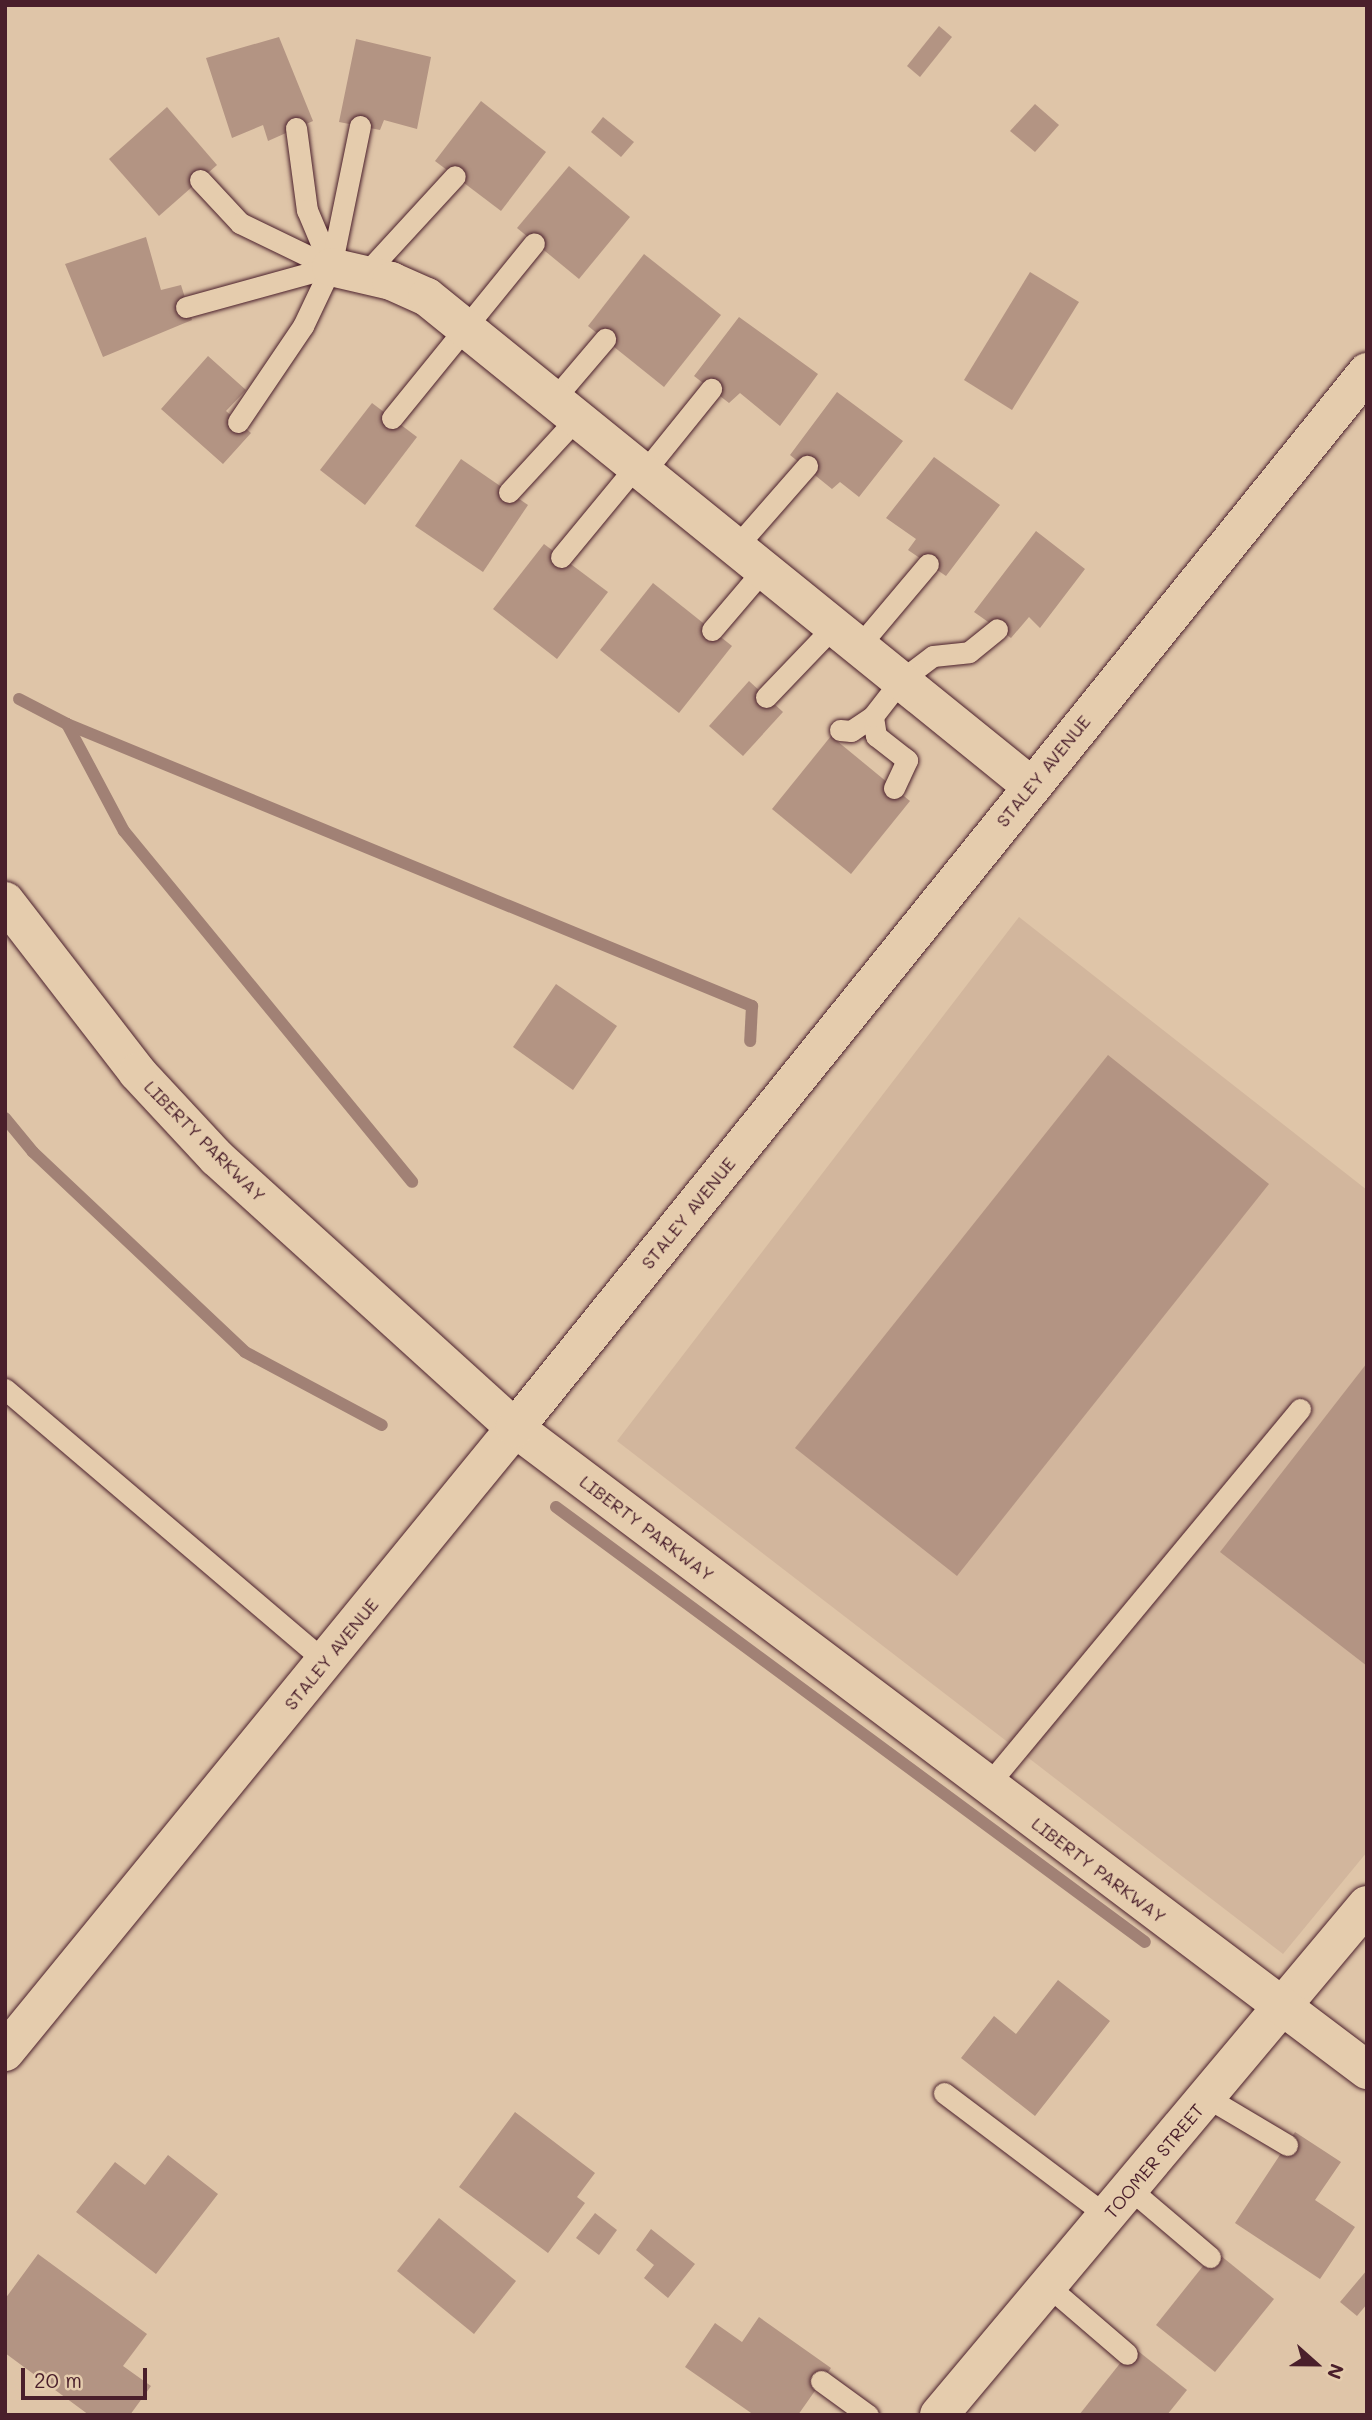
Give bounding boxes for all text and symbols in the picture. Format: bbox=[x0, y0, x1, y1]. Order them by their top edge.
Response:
street label: STALEY AVENUE bbox=[991, 711, 1095, 831]
street label: LIBERTY PARKWAY bbox=[140, 1076, 270, 1206]
street label: STALEY AVENUE bbox=[636, 1153, 740, 1273]
street label: LIBERTY PARKWAY bbox=[576, 1470, 718, 1586]
street label: STALEY AVENUE bbox=[279, 1594, 383, 1714]
street label: LIBERTY PARKWAY bbox=[1028, 1812, 1170, 1928]
street label: TOOMER STREET bbox=[1100, 2099, 1208, 2223]
north arrow bbox=[1281, 2329, 1351, 2399]
scale bar bbox=[24, 2354, 150, 2398]
text: N bbox=[1322, 2360, 1350, 2383]
text: 20 m bbox=[34, 2366, 82, 2393]

